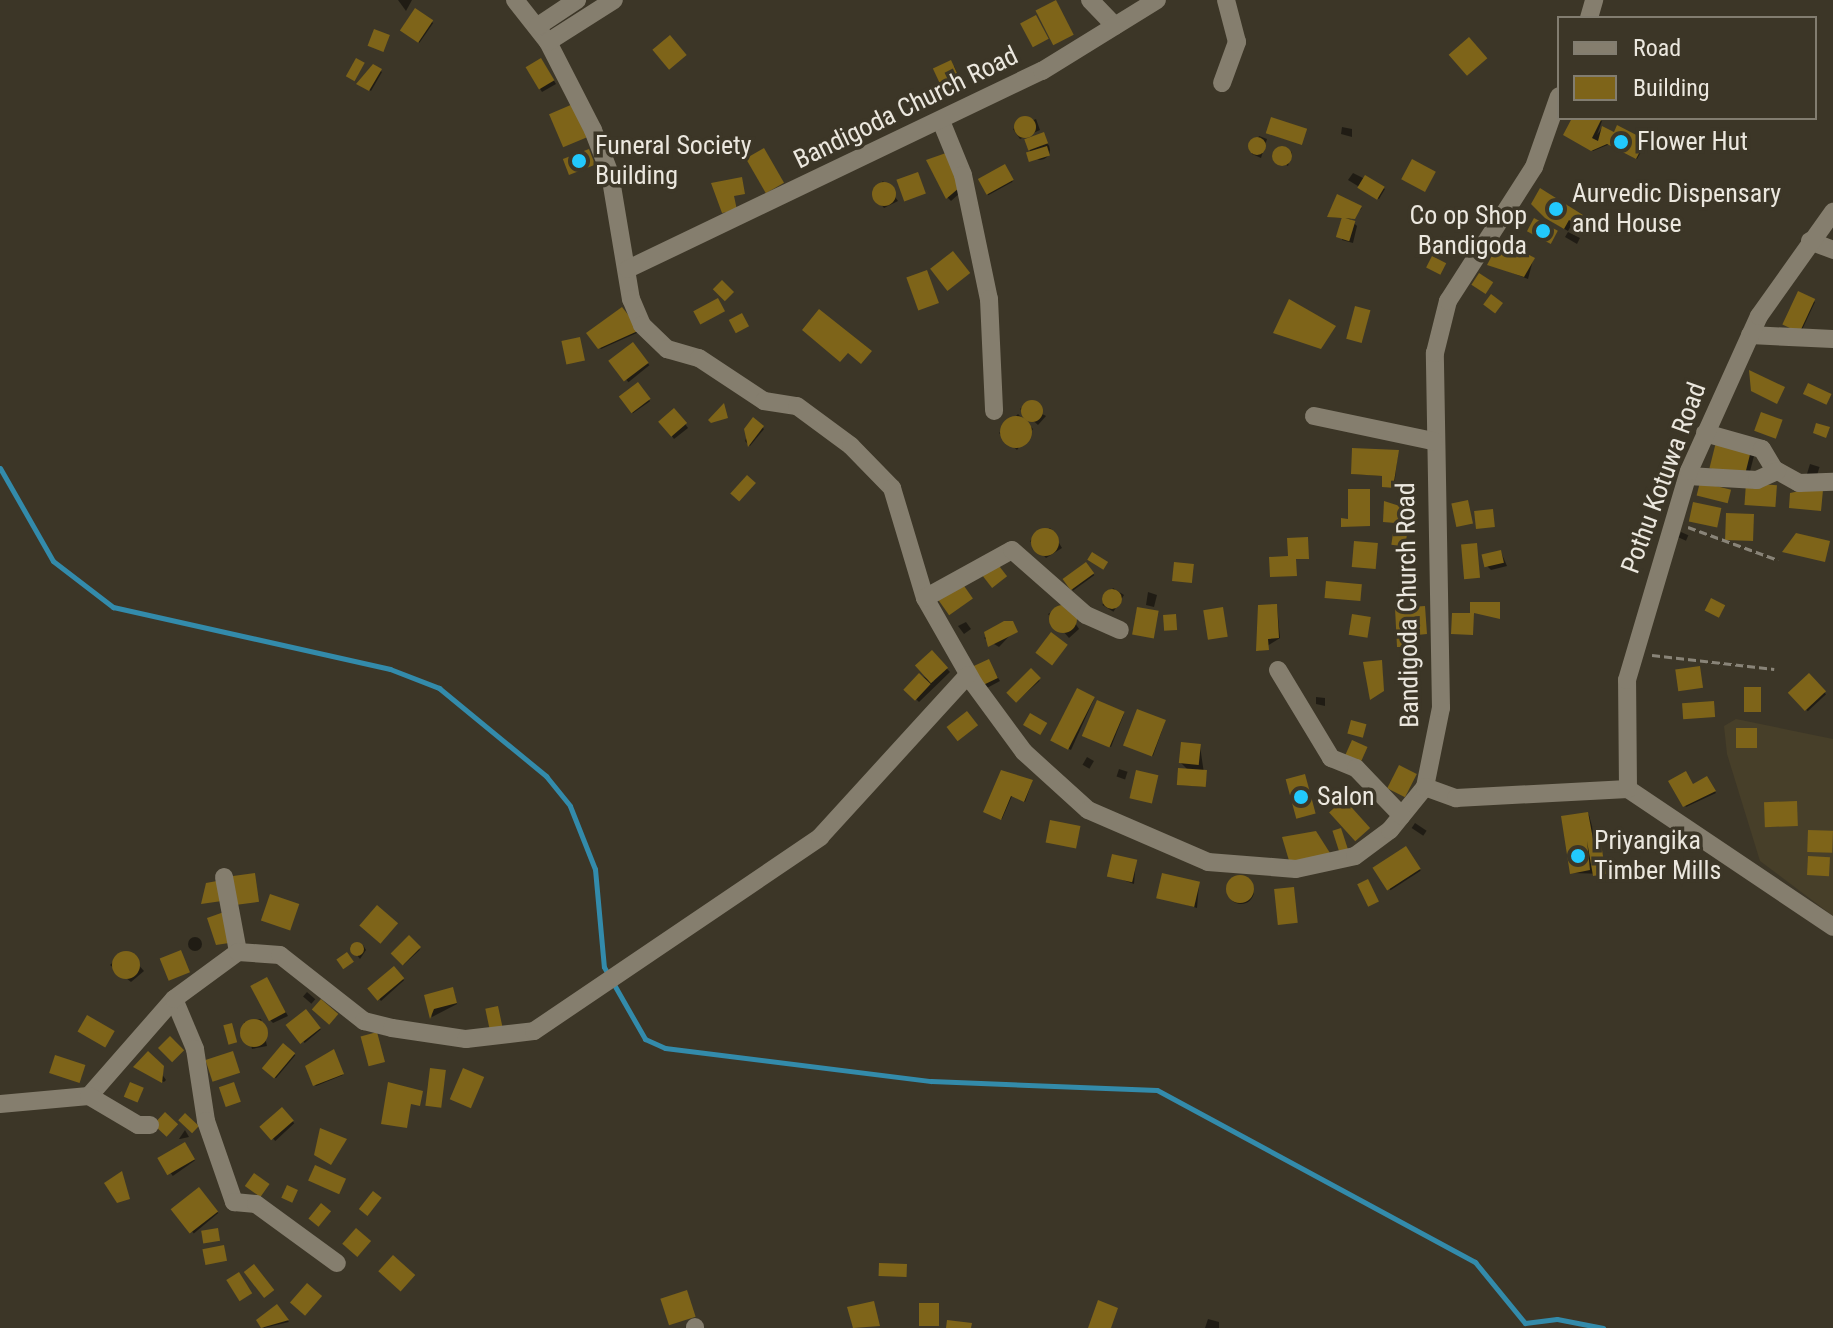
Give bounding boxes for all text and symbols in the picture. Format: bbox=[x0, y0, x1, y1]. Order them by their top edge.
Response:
legend bbox=[1557, 16, 1817, 120]
text: Road bbox=[1633, 34, 1681, 62]
street label: Bandigoda Church Road bbox=[789, 40, 1023, 176]
text: Building bbox=[1633, 74, 1710, 102]
place label: Flower Hut bbox=[1637, 126, 1748, 158]
place label: Funeral Society Building bbox=[595, 130, 752, 192]
marker: Flower Hut bbox=[1612, 133, 1630, 151]
marker: Funeral Society Building bbox=[570, 152, 588, 170]
place label: Aurvedic Dispensary and House bbox=[1572, 178, 1781, 240]
place label: Co op Shop Bandigoda bbox=[1409, 200, 1527, 262]
marker: Aurvedic Dispensary and House bbox=[1547, 200, 1565, 218]
marker: Co op Shop Bandigoda bbox=[1534, 222, 1552, 240]
street label: Pothu Kotuwa Road bbox=[1615, 378, 1713, 578]
street label: Bandigoda Church Road bbox=[1390, 482, 1426, 728]
place label: Salon bbox=[1317, 781, 1375, 813]
marker: Salon bbox=[1292, 788, 1310, 806]
place label: Priyangika Timber Mills bbox=[1594, 825, 1721, 886]
marker: Priyangika Timber Mills bbox=[1569, 847, 1587, 865]

